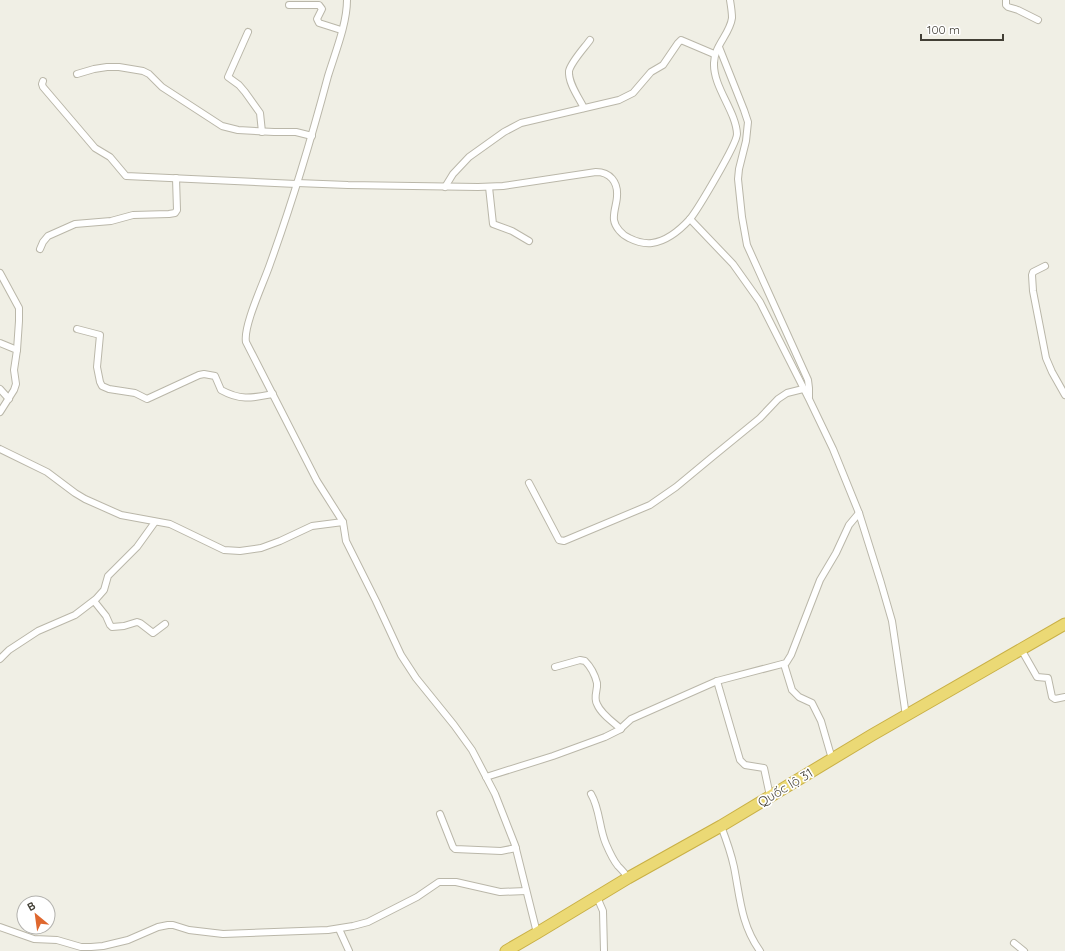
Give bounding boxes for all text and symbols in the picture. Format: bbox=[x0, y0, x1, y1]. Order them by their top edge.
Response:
scale bar bbox=[921, 16, 1003, 42]
text: 100 m bbox=[927, 22, 960, 37]
street label: Quốc lộ 31 bbox=[754, 764, 816, 810]
north arrow bbox=[16, 895, 56, 935]
text: B bbox=[25, 898, 38, 914]

